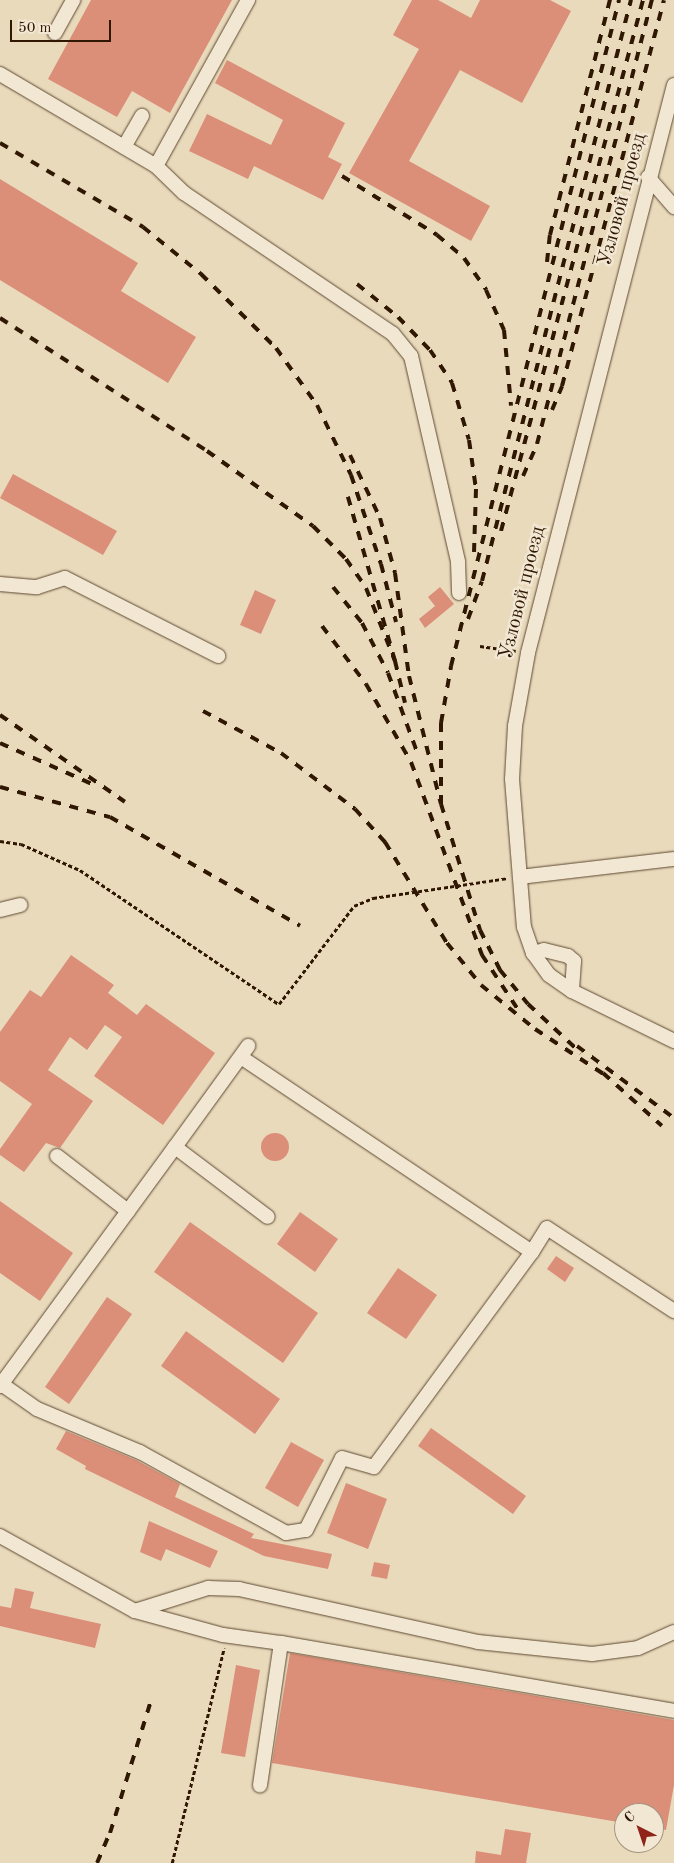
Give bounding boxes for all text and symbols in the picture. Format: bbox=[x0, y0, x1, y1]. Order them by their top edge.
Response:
scale bar bbox=[12, 10, 114, 42]
text: 50 m bbox=[18, 21, 52, 36]
street label: Узловой проезд bbox=[594, 131, 652, 269]
street label: Узловой проезд bbox=[495, 524, 551, 662]
north arrow bbox=[614, 1803, 664, 1853]
text: С bbox=[622, 1809, 638, 1826]

